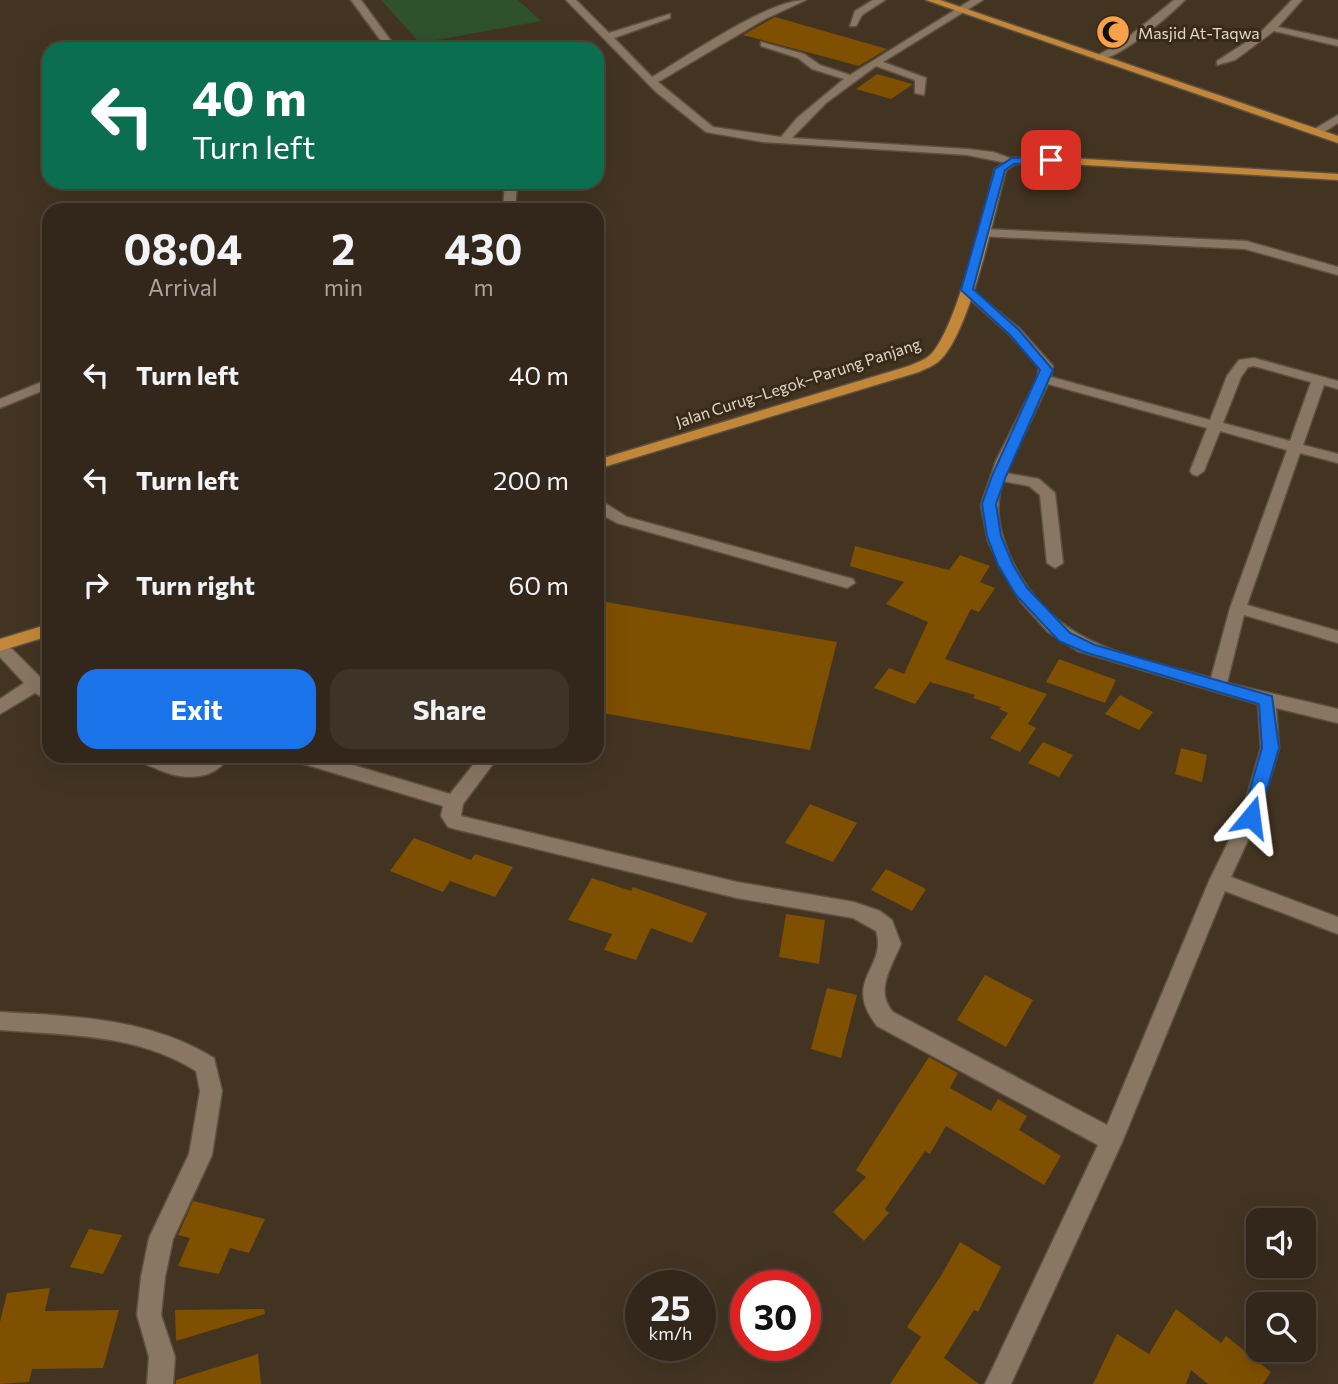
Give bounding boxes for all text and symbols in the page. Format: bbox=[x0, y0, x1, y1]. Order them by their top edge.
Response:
mosque icon: Masjid At-Taqwa bbox=[1094, 13, 1132, 51]
place label: Masjid At-Taqwa bbox=[1138, 23, 1260, 42]
text: 40 m bbox=[192, 66, 307, 126]
icon: left bbox=[77, 70, 168, 161]
text: Turn left bbox=[192, 126, 316, 166]
pin bbox=[1021, 130, 1081, 190]
icon: arrive bbox=[1032, 141, 1070, 179]
text: 08:04 bbox=[124, 222, 242, 274]
text: 2 bbox=[331, 222, 355, 274]
text: 430 bbox=[444, 222, 523, 274]
text: Arrival bbox=[148, 273, 218, 301]
text: min bbox=[324, 273, 363, 301]
text: m bbox=[473, 273, 493, 301]
street label: Jalan Curug–Legok–Parung Panjang bbox=[673, 333, 923, 431]
icon: left bbox=[77, 356, 115, 394]
text: Turn left bbox=[136, 359, 239, 390]
text: 40 m bbox=[509, 359, 569, 390]
icon: left bbox=[77, 461, 115, 499]
text: Turn left bbox=[136, 464, 239, 495]
text: 200 m bbox=[493, 464, 569, 495]
icon: right bbox=[77, 566, 115, 604]
text: Turn right bbox=[136, 569, 255, 600]
text: 60 m bbox=[509, 569, 569, 600]
button: Exit bbox=[77, 669, 316, 749]
button: Share bbox=[330, 669, 569, 749]
position arrow bbox=[1214, 780, 1288, 854]
map controls bbox=[1246, 1208, 1316, 1362]
button: sound bbox=[1246, 1208, 1316, 1278]
speed limit sign: 30 bbox=[730, 1270, 821, 1361]
text: 25 bbox=[650, 1285, 691, 1328]
button: search bbox=[1246, 1292, 1316, 1362]
text: km/h bbox=[649, 1322, 692, 1344]

